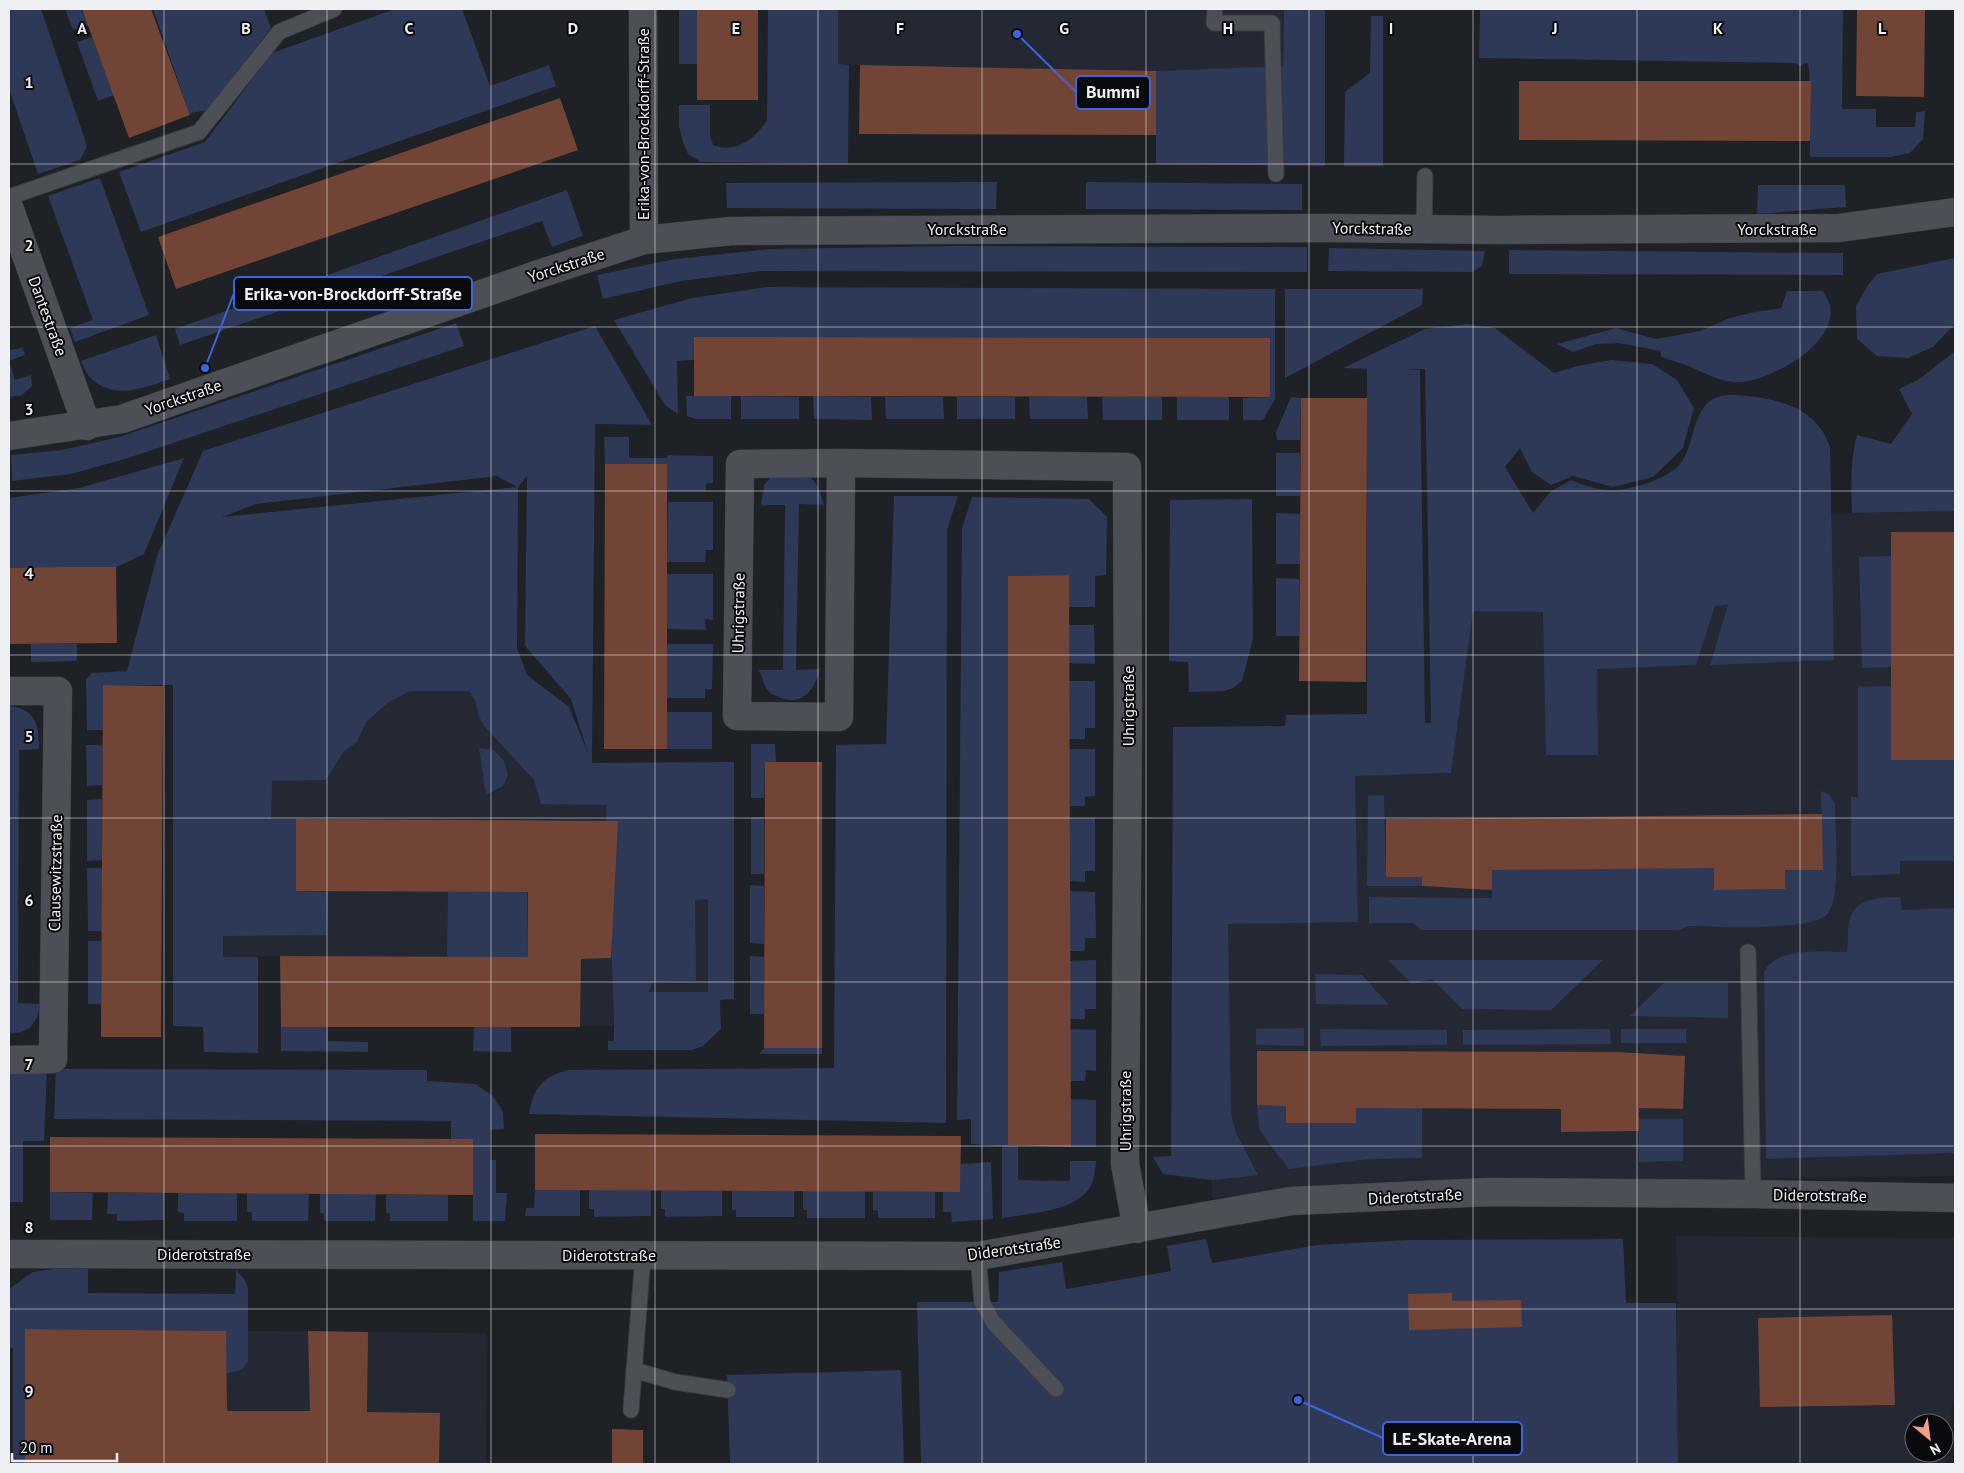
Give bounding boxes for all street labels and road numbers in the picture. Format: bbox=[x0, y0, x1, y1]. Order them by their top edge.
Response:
street label: Erika-von-Brockdorff-Straße bbox=[633, 28, 653, 220]
street label: Yorckstraße bbox=[1332, 217, 1412, 239]
street label: Yorckstraße bbox=[927, 219, 1007, 239]
street label: Yorckstraße bbox=[1737, 219, 1817, 239]
street label: Yorckstraße bbox=[525, 243, 607, 287]
street label: Dantestraße bbox=[24, 273, 72, 359]
street label: Yorckstraße bbox=[142, 375, 224, 419]
street label: Uhrigstraße bbox=[727, 573, 749, 653]
street label: Uhrigstraße bbox=[1118, 666, 1138, 746]
street label: Clausewitzstraße bbox=[44, 814, 66, 932]
street label: Uhrigstraße bbox=[1115, 1071, 1135, 1151]
street label: Diderotstraße bbox=[1368, 1184, 1462, 1208]
street label: Diderotstraße bbox=[1773, 1184, 1867, 1206]
street label: Diderotstraße bbox=[966, 1232, 1062, 1264]
street label: Diderotstraße bbox=[157, 1244, 251, 1264]
street label: Diderotstraße bbox=[562, 1245, 656, 1265]

